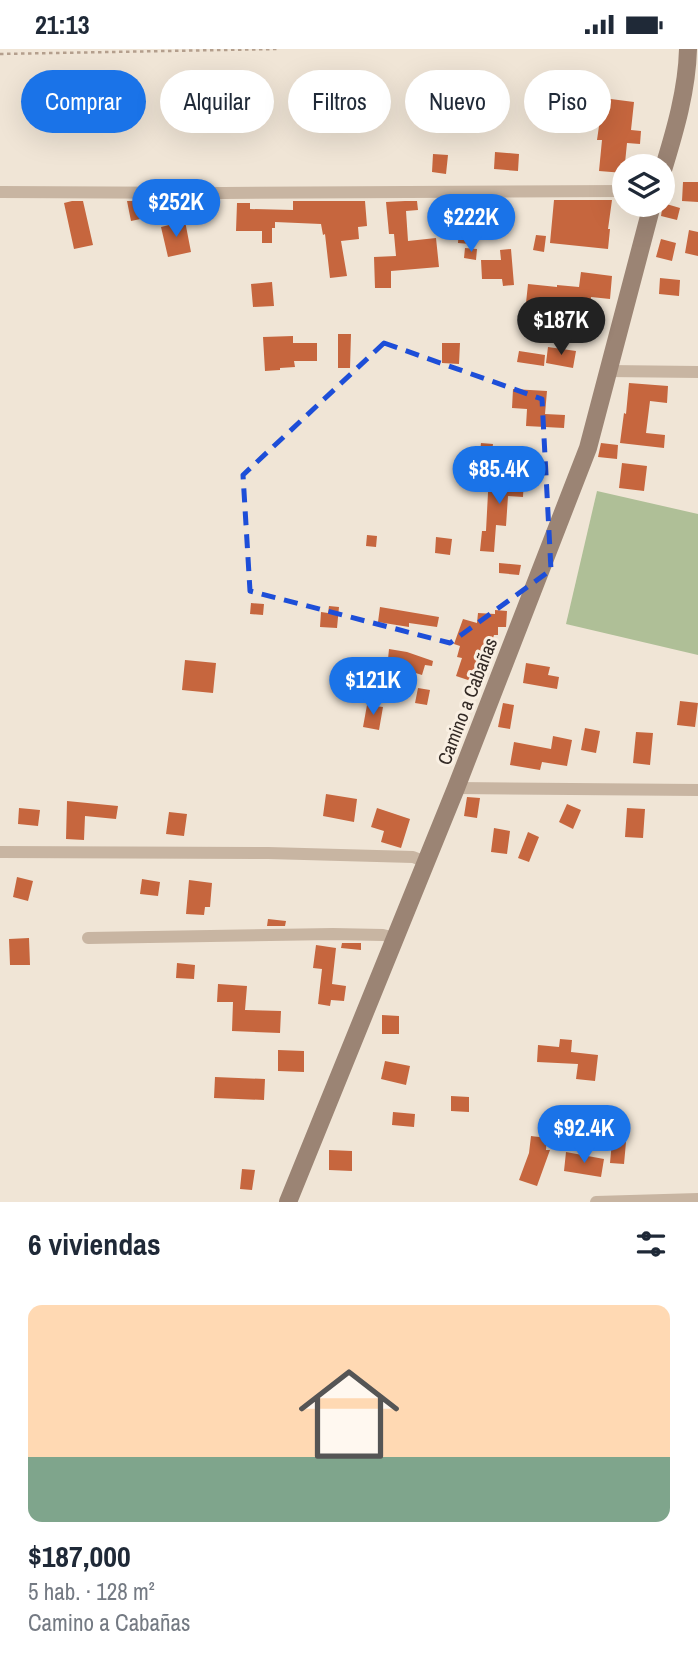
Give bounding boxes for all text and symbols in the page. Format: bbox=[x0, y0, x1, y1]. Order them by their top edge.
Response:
text: 21:13 bbox=[35, 7, 90, 42]
chip: Comprar bbox=[21, 70, 146, 133]
chip: Alquilar bbox=[160, 70, 274, 133]
chip: Filtros bbox=[288, 70, 391, 133]
chip: Nuevo bbox=[405, 70, 510, 133]
chip: Piso bbox=[524, 70, 611, 133]
map controls bbox=[612, 154, 675, 217]
button: layers bbox=[612, 154, 675, 217]
pin: $252K bbox=[127, 179, 225, 239]
text: $252K bbox=[148, 186, 204, 217]
pin: $222K bbox=[422, 195, 520, 254]
text: $222K bbox=[443, 201, 499, 232]
pin: $187K bbox=[512, 297, 610, 357]
text: $187K bbox=[533, 304, 589, 335]
pin: $85.4K bbox=[442, 447, 556, 506]
text: $85.4K bbox=[469, 453, 529, 484]
street label: Camino a Cabañas bbox=[431, 633, 503, 768]
pin: $121K bbox=[324, 657, 422, 717]
text: $121K bbox=[345, 664, 401, 695]
pin: $92.4K bbox=[527, 1105, 641, 1165]
text: $92.4K bbox=[554, 1112, 614, 1143]
text: 6 viviendas bbox=[28, 1224, 161, 1264]
icon: filters bbox=[632, 1225, 670, 1263]
icon: home bbox=[286, 1351, 412, 1477]
text: $187,000 bbox=[28, 1536, 131, 1576]
text: 5 hab. · 128 m² bbox=[28, 1576, 155, 1607]
text: Camino a Cabañas bbox=[28, 1607, 191, 1638]

